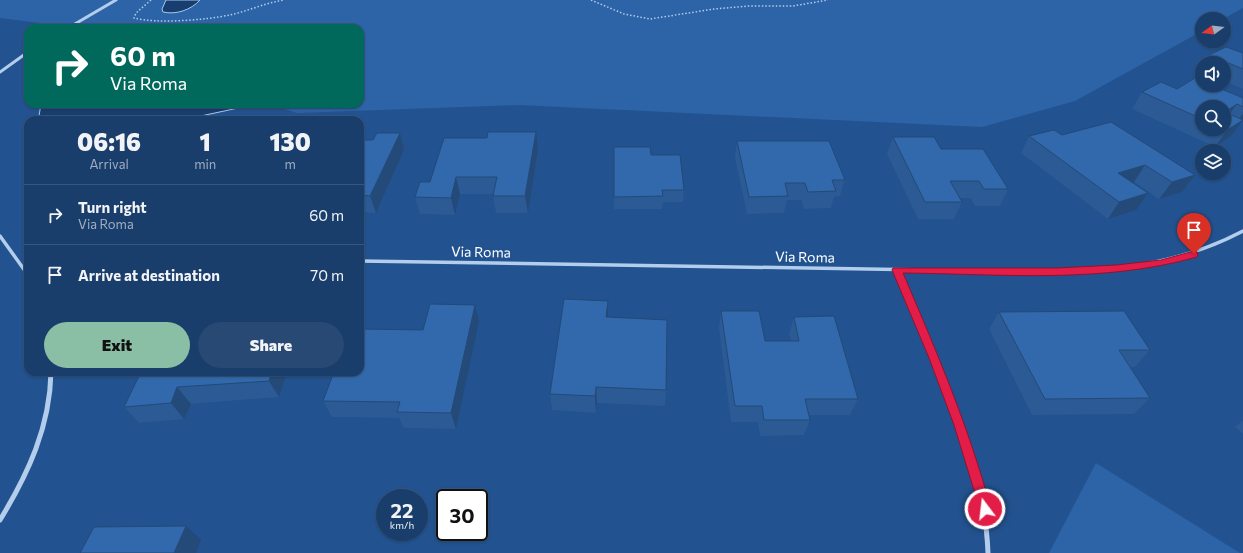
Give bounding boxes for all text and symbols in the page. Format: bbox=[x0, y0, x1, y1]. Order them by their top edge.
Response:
north arrow bbox=[1195, 12, 1231, 48]
map controls bbox=[1195, 12, 1231, 180]
text: 60 m bbox=[110, 38, 176, 72]
icon: right bbox=[44, 40, 96, 92]
button: sound bbox=[1195, 56, 1231, 92]
text: Via Roma bbox=[110, 72, 187, 94]
button: search bbox=[1195, 100, 1231, 136]
text: 06:16 bbox=[77, 127, 141, 156]
text: 1 bbox=[200, 127, 211, 156]
text: 130 bbox=[269, 127, 311, 156]
button: layers bbox=[1195, 144, 1231, 180]
text: Arrival bbox=[89, 156, 129, 172]
text: min bbox=[194, 156, 216, 172]
text: m bbox=[284, 156, 296, 172]
text: Turn right bbox=[78, 198, 147, 216]
icon: right bbox=[44, 204, 66, 226]
text: 60 m bbox=[309, 206, 344, 224]
pin bbox=[1177, 213, 1211, 254]
text: Via Roma bbox=[78, 216, 134, 232]
icon: arrive bbox=[1183, 219, 1205, 241]
street label: Via Roma bbox=[451, 242, 511, 261]
street label: Via Roma bbox=[775, 247, 835, 266]
icon: arrive bbox=[44, 264, 66, 286]
text: Arrive at destination bbox=[78, 266, 220, 284]
text: 70 m bbox=[310, 266, 344, 284]
button: Exit bbox=[44, 322, 190, 368]
button: Share bbox=[198, 322, 344, 368]
position arrow bbox=[964, 488, 1006, 530]
speed limit sign: 30 bbox=[436, 489, 488, 541]
text: 22 bbox=[391, 498, 413, 522]
text: km/h bbox=[390, 519, 414, 531]

